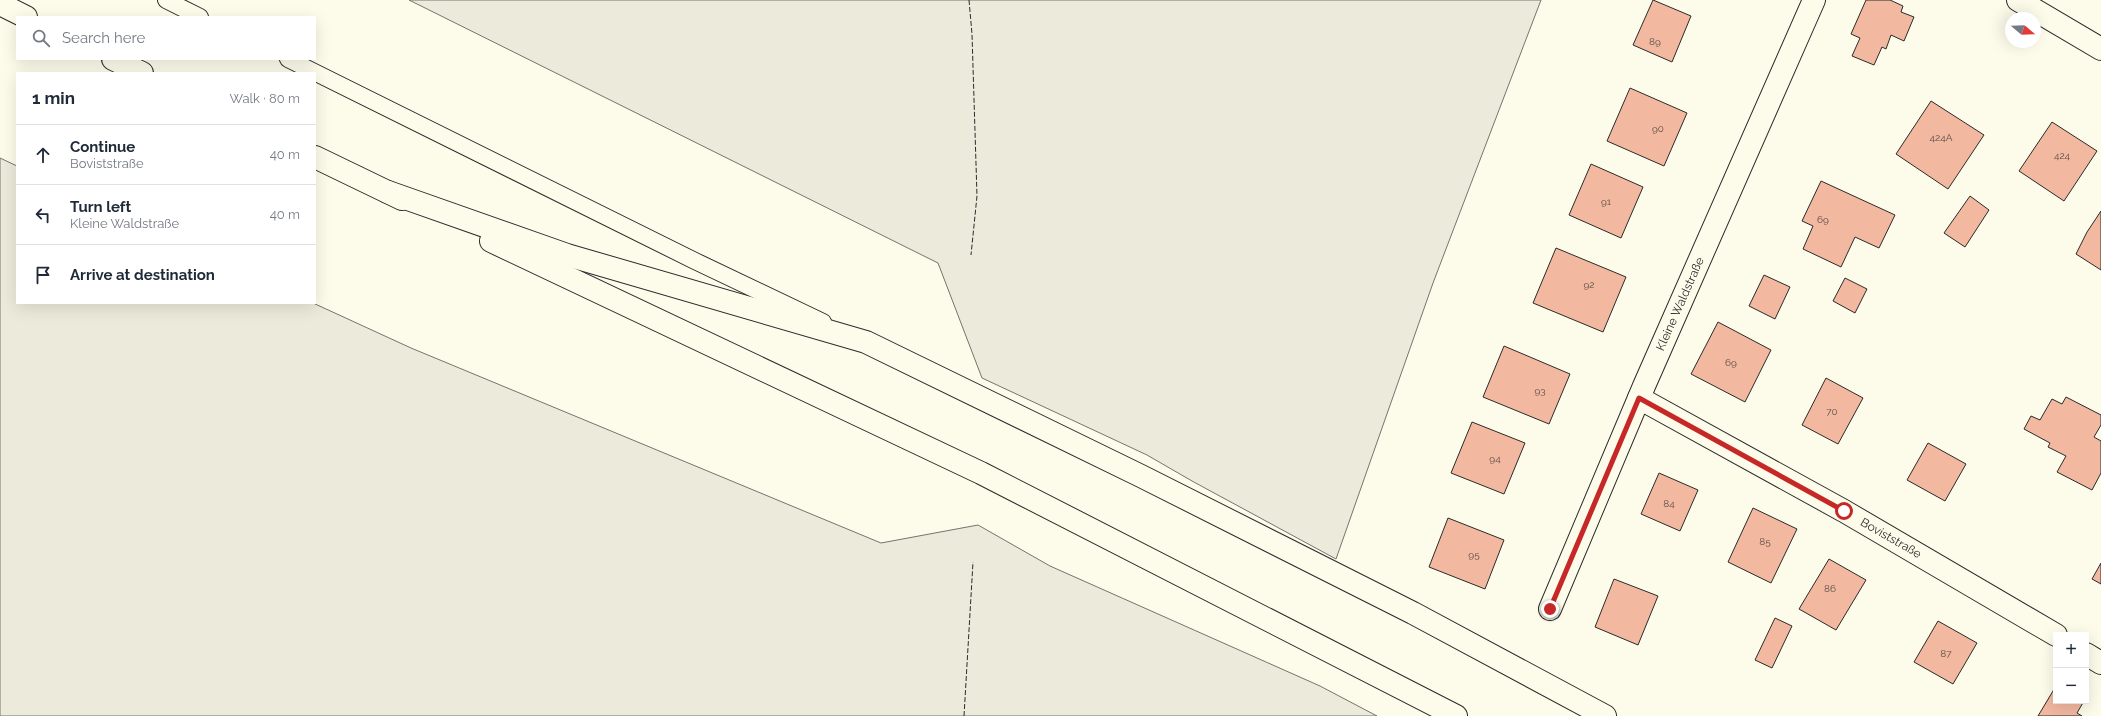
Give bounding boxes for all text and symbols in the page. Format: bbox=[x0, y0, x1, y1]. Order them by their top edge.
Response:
north arrow bbox=[2005, 12, 2041, 48]
search box bbox=[16, 16, 316, 60]
icon: search bbox=[30, 27, 52, 49]
text: Search here bbox=[62, 29, 145, 47]
house number: 89 bbox=[1649, 36, 1661, 47]
text: 1 min bbox=[32, 88, 75, 108]
text: Walk · 80 m bbox=[230, 91, 300, 106]
house number: 90 bbox=[1652, 123, 1664, 134]
house number: 424A bbox=[1930, 132, 1953, 143]
text: Continue bbox=[70, 138, 135, 156]
icon: ahead bbox=[32, 144, 54, 166]
text: 40 m bbox=[270, 147, 300, 162]
house number: 424 bbox=[2054, 150, 2071, 161]
text: Boviststraße bbox=[70, 156, 144, 171]
house number: 91 bbox=[1601, 196, 1612, 207]
text: Turn left bbox=[70, 198, 131, 216]
icon: left bbox=[32, 204, 54, 226]
text: 40 m bbox=[270, 207, 300, 222]
house number: 69 bbox=[1817, 214, 1829, 225]
text: Kleine Waldstraße bbox=[70, 216, 179, 231]
street label: Kleine Waldstraße bbox=[1653, 255, 1707, 353]
icon: arrive bbox=[32, 264, 54, 286]
text: Arrive at destination bbox=[70, 266, 215, 284]
house number: 92 bbox=[1583, 279, 1595, 290]
house number: 69 bbox=[1725, 357, 1737, 368]
house number: 93 bbox=[1534, 385, 1546, 396]
house number: 70 bbox=[1826, 406, 1838, 417]
house number: 94 bbox=[1489, 453, 1501, 464]
house number: 84 bbox=[1663, 498, 1675, 509]
route start bbox=[1835, 502, 1853, 520]
street label: Boviststraße bbox=[1858, 515, 1924, 561]
house number: 85 bbox=[1759, 536, 1771, 547]
house number: 95 bbox=[1468, 549, 1480, 560]
house number: 86 bbox=[1824, 583, 1836, 594]
route end bbox=[1541, 600, 1559, 618]
map controls bbox=[2053, 632, 2089, 704]
button: + bbox=[2053, 632, 2089, 668]
house number: 87 bbox=[1940, 648, 1952, 659]
button: − bbox=[2053, 668, 2089, 704]

